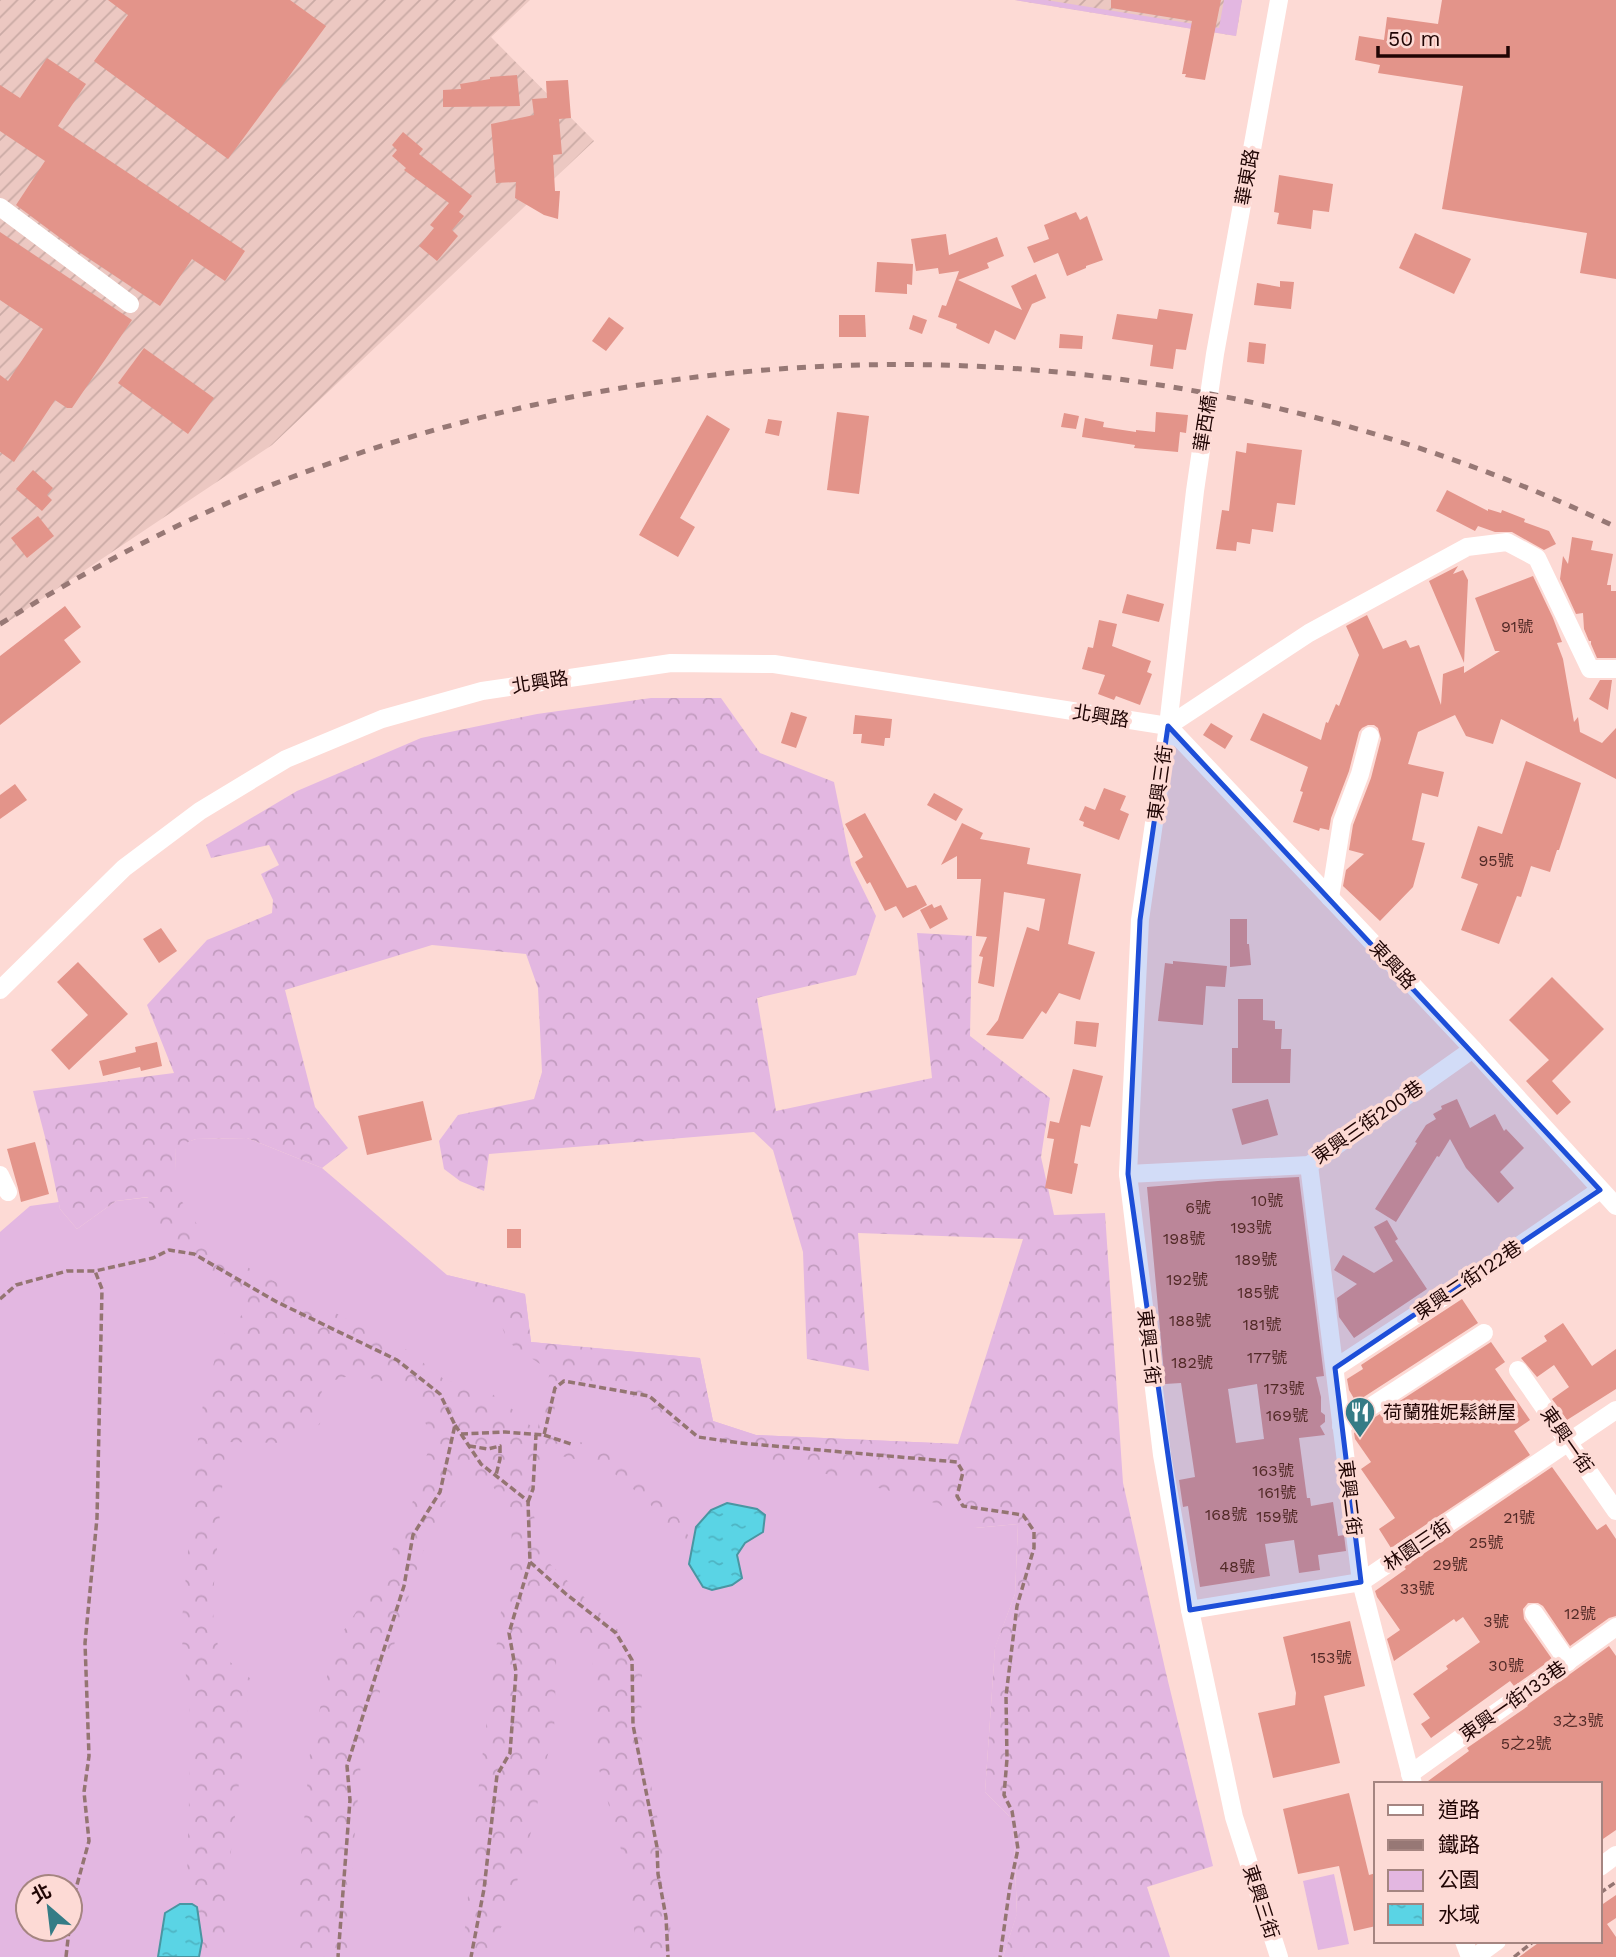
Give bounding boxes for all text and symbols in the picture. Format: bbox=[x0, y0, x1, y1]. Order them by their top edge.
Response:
scale bar bbox=[1378, 14, 1508, 58]
text: 50 m bbox=[1388, 26, 1440, 51]
street label: 華東路 bbox=[1231, 147, 1263, 207]
street label: 華西橋 bbox=[1189, 393, 1221, 453]
house number: 91號 bbox=[1501, 617, 1533, 636]
street label: 北興路 bbox=[510, 666, 570, 698]
street label: 北興路 bbox=[1071, 700, 1131, 732]
street label: 東興三街 bbox=[1143, 744, 1177, 822]
house number: 95號 bbox=[1478, 851, 1514, 870]
street label: 東興路 bbox=[1365, 936, 1421, 994]
street label: 東興三街200巷 bbox=[1308, 1075, 1428, 1169]
house number: 10號 bbox=[1251, 1191, 1283, 1210]
house number: 6號 bbox=[1185, 1198, 1211, 1217]
house number: 193號 bbox=[1230, 1218, 1272, 1237]
house number: 198號 bbox=[1163, 1229, 1205, 1248]
street label: 東興二街122巷 bbox=[1410, 1236, 1526, 1324]
house number: 189號 bbox=[1235, 1250, 1277, 1269]
house number: 192號 bbox=[1166, 1270, 1208, 1289]
house number: 185號 bbox=[1237, 1283, 1279, 1302]
street label: 東興三街 bbox=[1133, 1308, 1165, 1386]
house number: 188號 bbox=[1169, 1311, 1211, 1330]
house number: 181號 bbox=[1243, 1315, 1281, 1334]
house number: 177號 bbox=[1247, 1348, 1287, 1367]
house number: 182號 bbox=[1171, 1353, 1213, 1372]
house number: 173號 bbox=[1264, 1379, 1304, 1398]
restaurant icon: 荷蘭雅妮鬆餅屋 bbox=[1343, 1395, 1377, 1439]
place label: 荷蘭雅妮鬆餅屋 bbox=[1383, 1401, 1516, 1424]
street label: 東興一街 bbox=[1536, 1402, 1598, 1478]
house number: 169號 bbox=[1266, 1406, 1308, 1425]
street label: 東興二街 bbox=[1334, 1459, 1366, 1537]
house number: 163號 bbox=[1252, 1461, 1294, 1480]
house number: 161號 bbox=[1258, 1483, 1296, 1502]
house number: 168號 bbox=[1205, 1505, 1247, 1524]
house number: 159號 bbox=[1256, 1507, 1298, 1526]
house number: 21號 bbox=[1503, 1508, 1535, 1527]
street label: 林園三街 bbox=[1379, 1514, 1455, 1576]
house number: 25號 bbox=[1469, 1533, 1503, 1552]
house number: 29號 bbox=[1432, 1555, 1468, 1574]
house number: 48號 bbox=[1219, 1557, 1255, 1576]
house number: 33號 bbox=[1400, 1579, 1434, 1598]
house number: 12號 bbox=[1564, 1604, 1596, 1623]
house number: 3號 bbox=[1483, 1612, 1509, 1631]
house number: 153號 bbox=[1311, 1648, 1351, 1667]
street label: 東興一街133巷 bbox=[1455, 1656, 1571, 1746]
house number: 30號 bbox=[1488, 1656, 1524, 1675]
house number: 3之3號 bbox=[1553, 1711, 1603, 1730]
house number: 5之2號 bbox=[1501, 1734, 1551, 1753]
legend bbox=[1374, 1782, 1602, 1943]
text: 道路 bbox=[1438, 1797, 1480, 1822]
text: 鐵路 bbox=[1438, 1832, 1480, 1857]
street label: 東興三街 bbox=[1238, 1862, 1284, 1942]
text: 公園 bbox=[1438, 1867, 1480, 1892]
north arrow bbox=[14, 1873, 84, 1943]
text: 北 bbox=[27, 1879, 55, 1908]
text: 水域 bbox=[1438, 1902, 1480, 1927]

